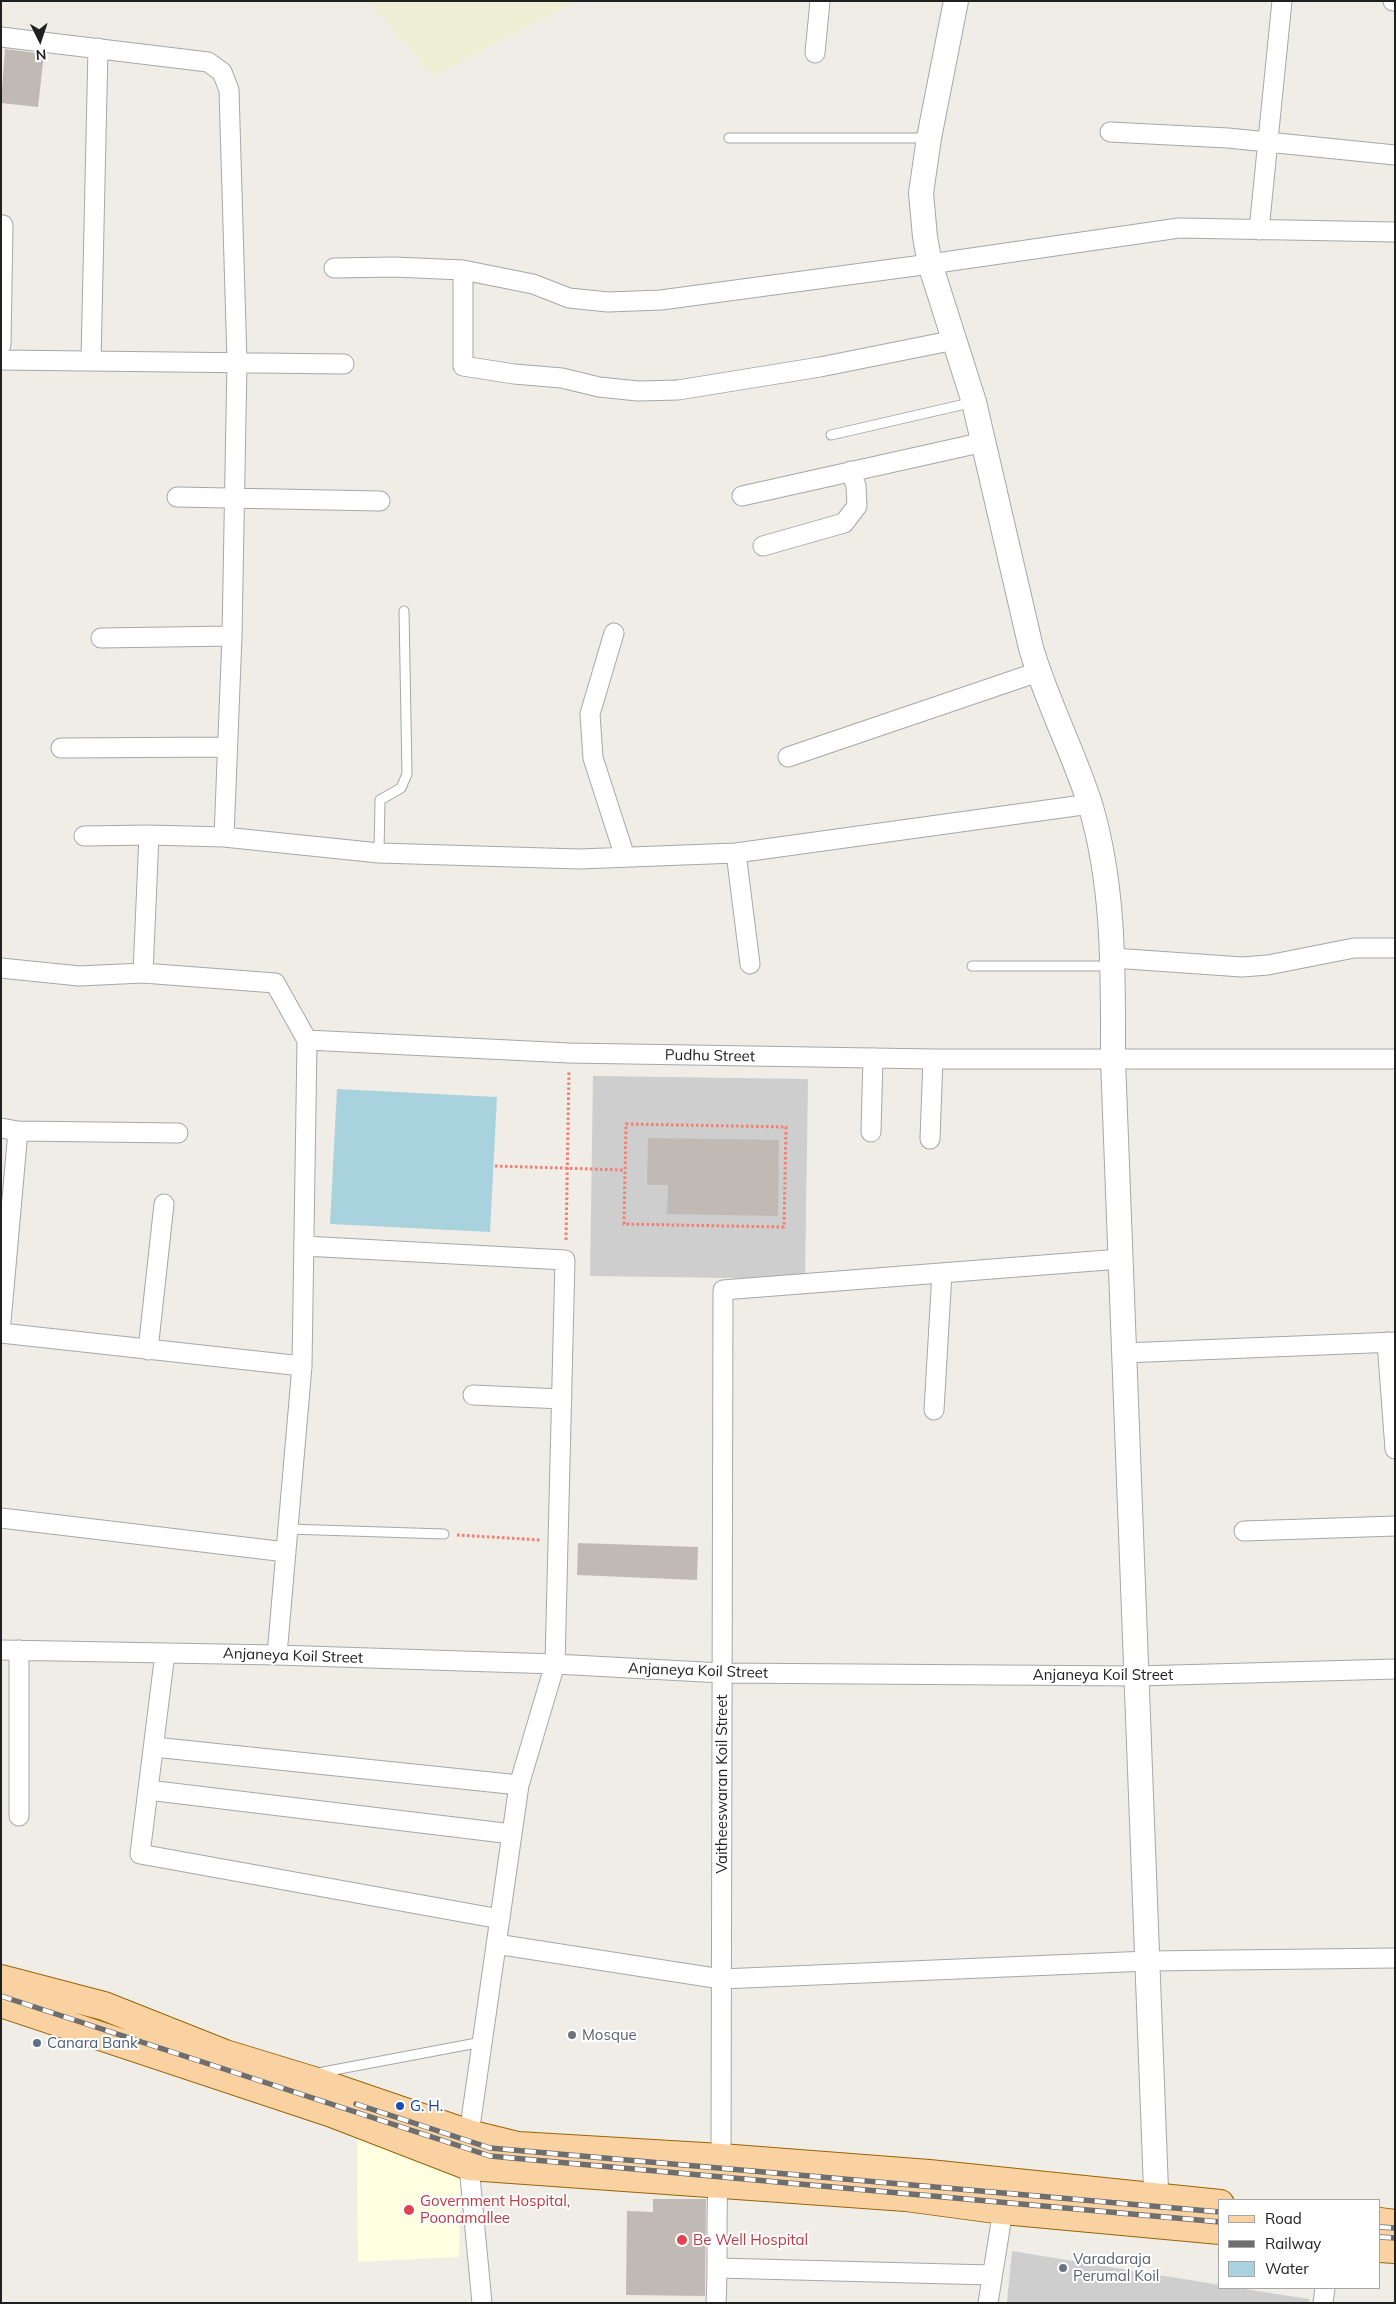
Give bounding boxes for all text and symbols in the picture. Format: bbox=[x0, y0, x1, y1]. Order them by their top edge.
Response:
north arrow bbox=[15, 15, 65, 65]
text: N bbox=[35, 46, 47, 64]
street label: Pudhu Street bbox=[665, 1046, 755, 1066]
street label: Anjaneya Koil Street bbox=[223, 1645, 363, 1667]
street label: Anjaneya Koil Street bbox=[628, 1660, 768, 1682]
street label: Anjaneya Koil Street bbox=[1033, 1666, 1173, 1684]
street label: Vaitheeswaran Koil Street bbox=[713, 1694, 731, 1874]
place label: Mosque bbox=[582, 2026, 637, 2044]
marker: Mosque bbox=[566, 2029, 578, 2041]
place label: Canara Bank bbox=[47, 2034, 138, 2052]
marker: Canara Bank bbox=[31, 2037, 43, 2049]
place label: G. H. bbox=[410, 2097, 443, 2115]
marker: G. H. bbox=[394, 2100, 406, 2112]
place label: Government Hospital, Poonamallee bbox=[420, 2192, 570, 2227]
legend bbox=[1218, 2199, 1381, 2289]
marker: Government Hospital, Poonamallee bbox=[402, 2203, 416, 2217]
text: Road bbox=[1265, 2209, 1302, 2228]
place label: Be Well Hospital bbox=[693, 2231, 808, 2249]
marker: Be Well Hospital bbox=[675, 2233, 689, 2247]
text: Railway bbox=[1265, 2234, 1321, 2253]
place label: Varadaraja Perumal Koil bbox=[1073, 2250, 1159, 2285]
text: Water bbox=[1265, 2259, 1309, 2278]
marker: Varadaraja Perumal Koil bbox=[1057, 2262, 1069, 2274]

